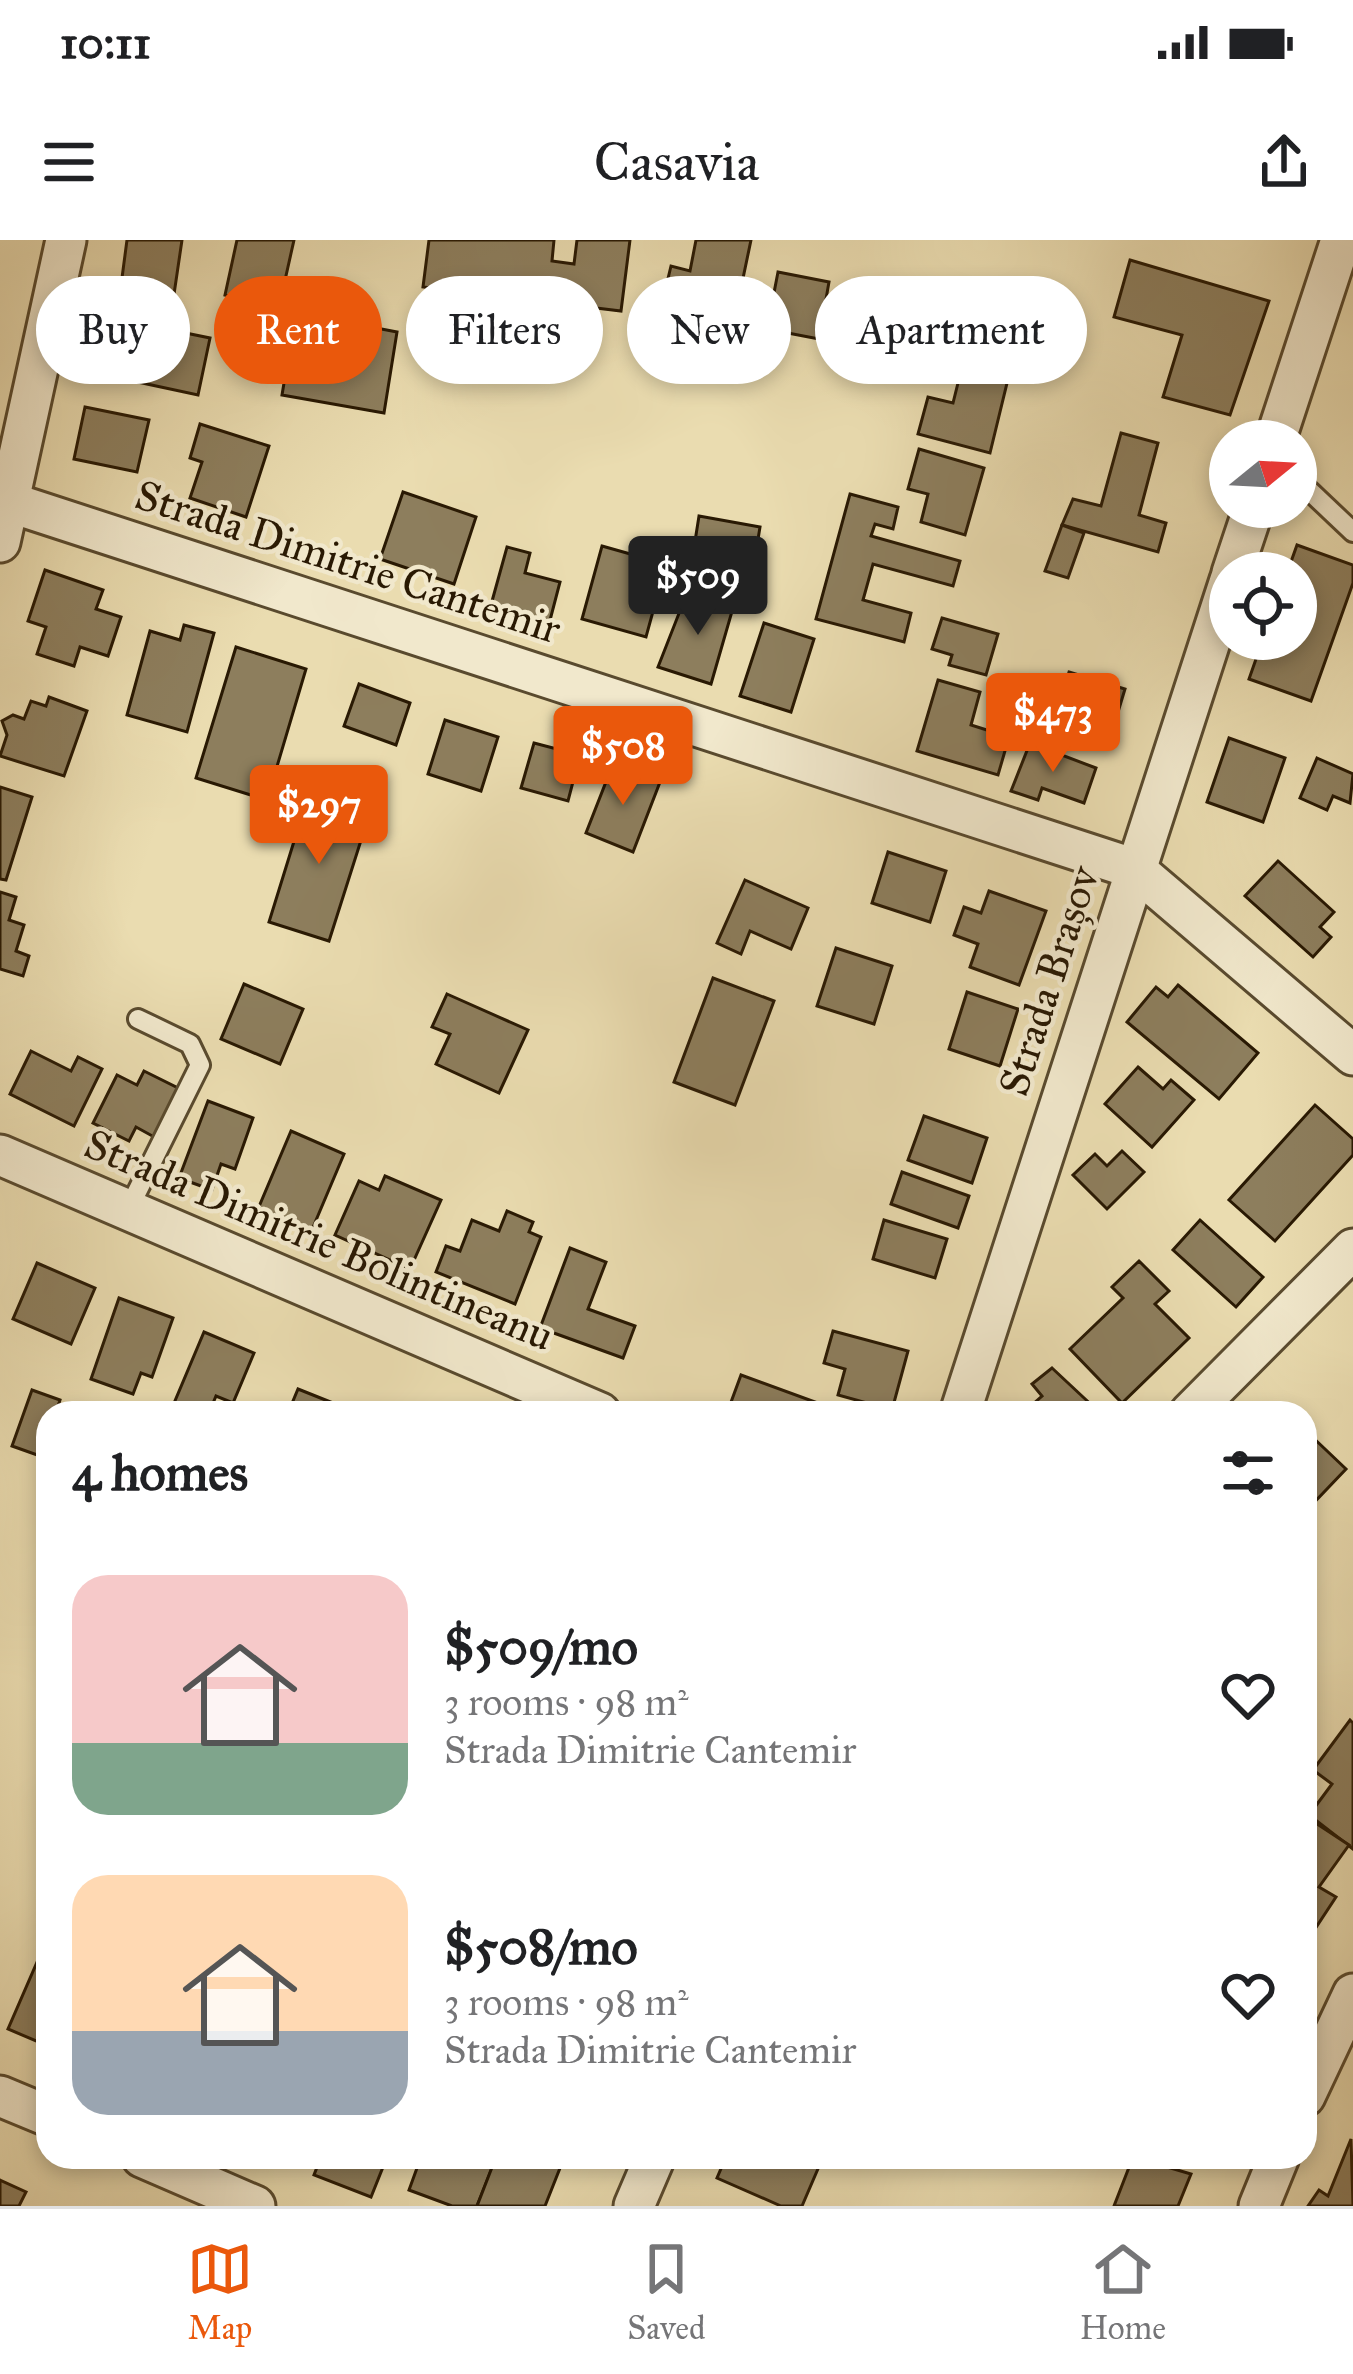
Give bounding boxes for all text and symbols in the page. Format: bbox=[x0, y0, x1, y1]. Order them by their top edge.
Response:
text: 10:11 bbox=[60, 15, 151, 70]
icon: menu bbox=[36, 129, 102, 195]
text: Casavia bbox=[594, 129, 759, 195]
icon: share bbox=[1251, 129, 1317, 195]
chip: Buy bbox=[36, 276, 190, 384]
chip: Rent bbox=[214, 276, 382, 384]
chip: Filters bbox=[406, 276, 603, 384]
chip: New bbox=[627, 276, 791, 384]
chip: Apartment bbox=[815, 276, 1087, 384]
north arrow bbox=[1209, 420, 1317, 528]
map controls bbox=[1209, 420, 1317, 660]
street label: Strada Dimitrie Cantemir bbox=[129, 469, 567, 655]
pin: $509 bbox=[627, 536, 769, 638]
text: $509 bbox=[655, 551, 741, 599]
button: locate bbox=[1209, 552, 1317, 660]
pin: $473 bbox=[982, 673, 1124, 775]
text: $473 bbox=[1013, 688, 1093, 736]
pin: $508 bbox=[552, 706, 694, 808]
text: $508 bbox=[581, 721, 665, 769]
pin: $297 bbox=[248, 765, 390, 867]
text: $297 bbox=[277, 780, 361, 828]
street label: Strada Brașov bbox=[987, 858, 1111, 1102]
street label: Strada Dimitrie Bolintineanu bbox=[77, 1118, 561, 1362]
icon: filters bbox=[1215, 1440, 1281, 1506]
text: 4 homes bbox=[72, 1442, 248, 1504]
text: $509/mo bbox=[444, 1616, 638, 1678]
icon: home bbox=[168, 1623, 312, 1767]
icon: heart bbox=[1215, 1662, 1281, 1728]
text: 3 rooms · 98 m² bbox=[444, 1678, 689, 1726]
text: Strada Dimitrie Cantemir bbox=[444, 1726, 856, 1774]
text: $508/mo bbox=[444, 1916, 638, 1978]
icon: home bbox=[168, 1923, 312, 2067]
icon: heart bbox=[1215, 1962, 1281, 2028]
text: 3 rooms · 98 m² bbox=[444, 1978, 689, 2026]
text: Strada Dimitrie Cantemir bbox=[444, 2026, 856, 2074]
tab: Map bbox=[187, 2236, 253, 2348]
tab: Saved bbox=[627, 2236, 706, 2348]
tab: Home bbox=[1080, 2236, 1166, 2348]

